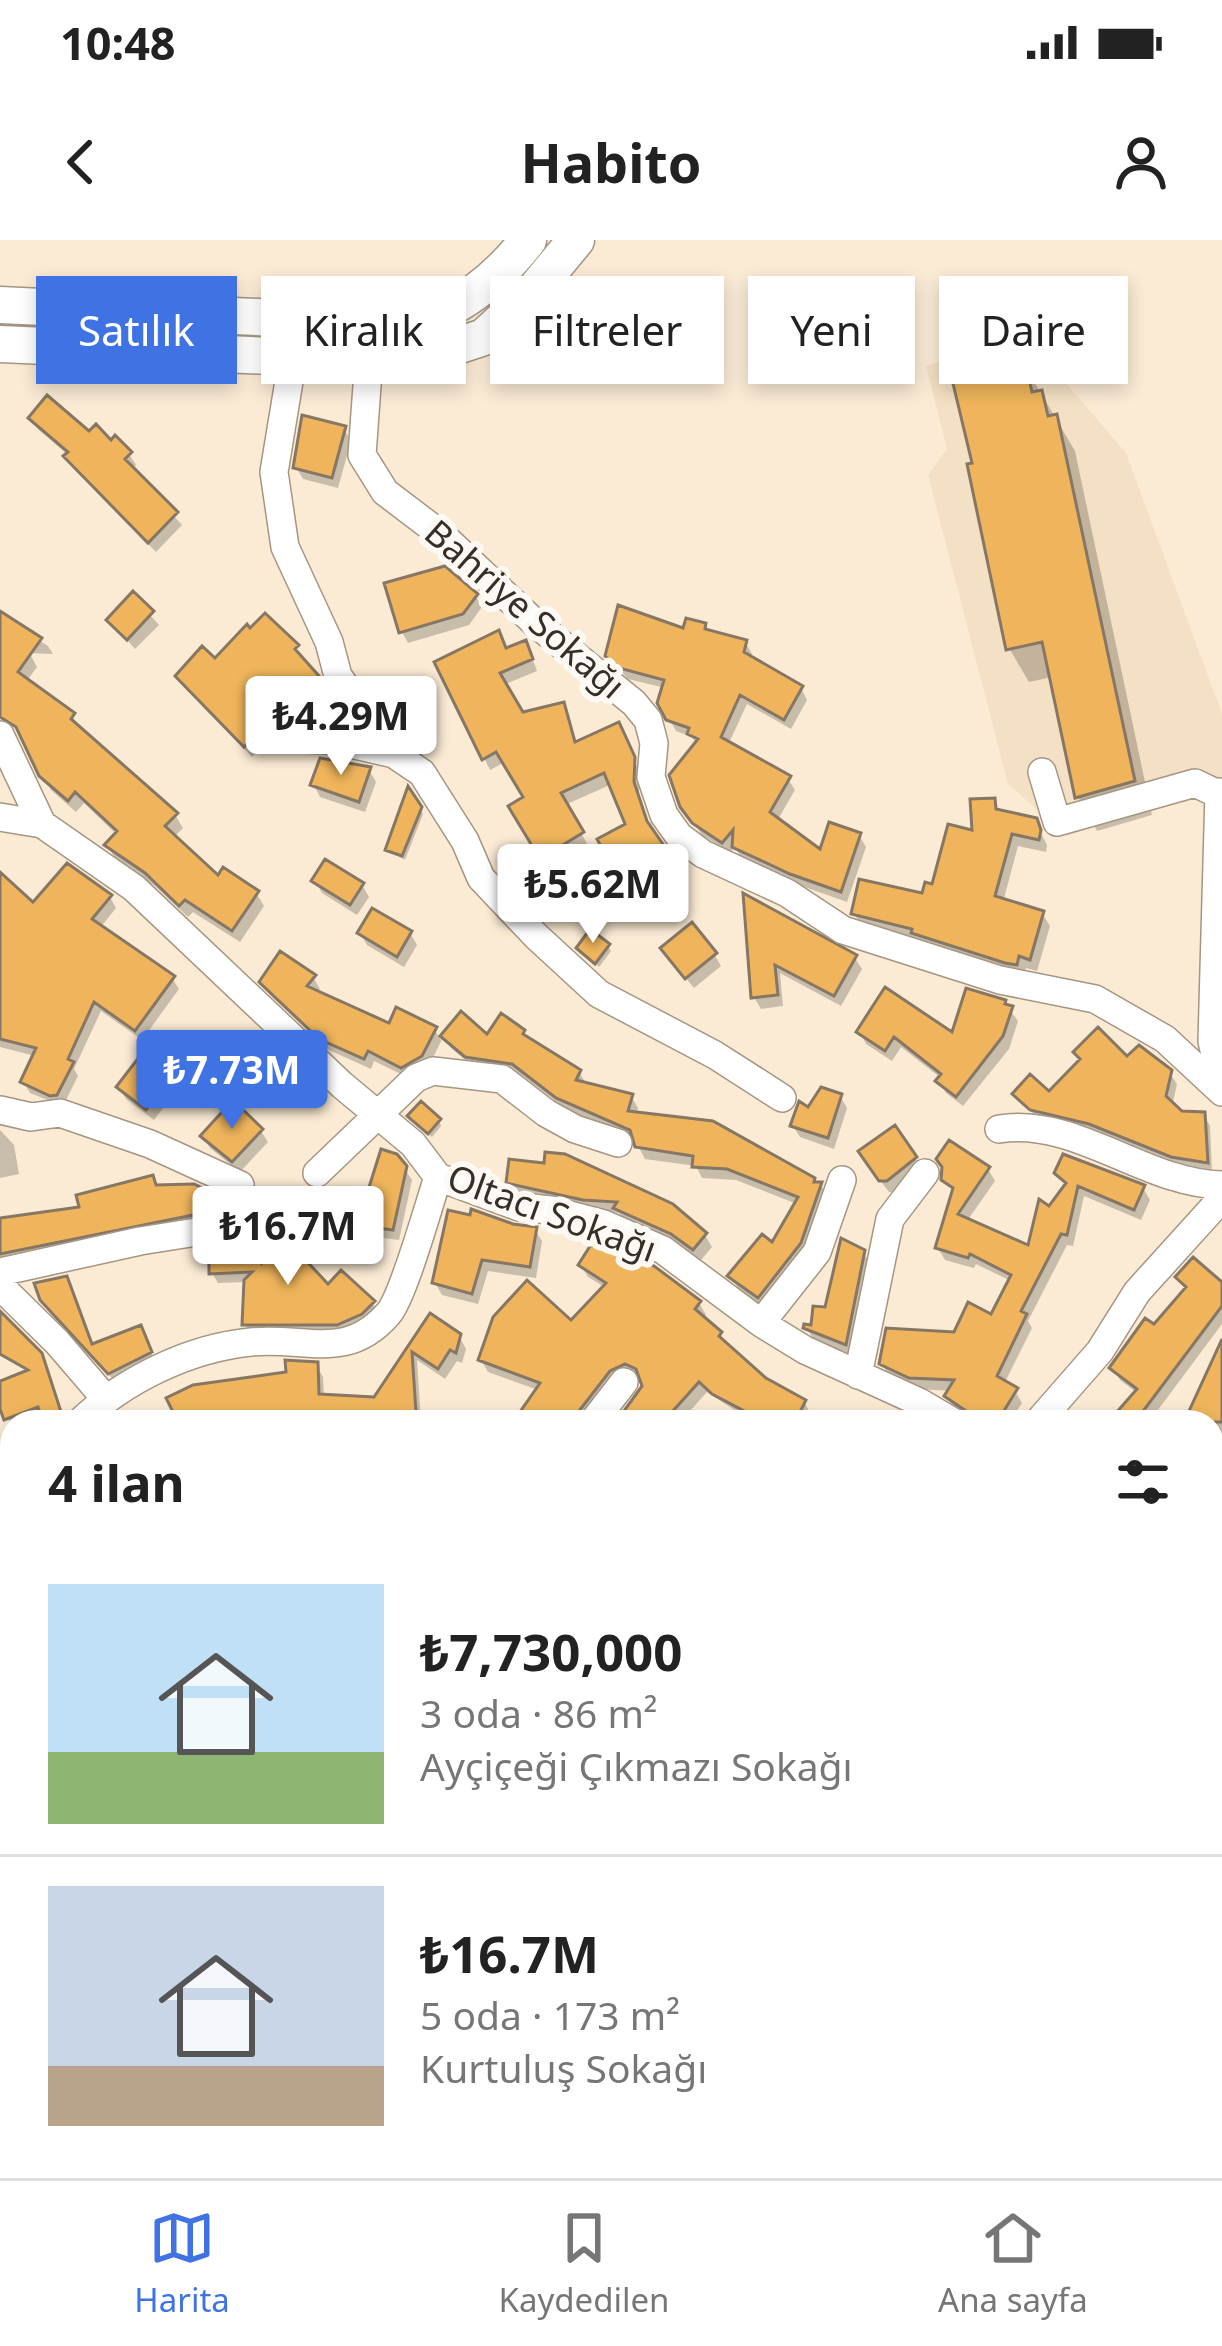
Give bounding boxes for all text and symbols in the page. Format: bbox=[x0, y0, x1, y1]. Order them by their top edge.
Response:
text: 10:48 bbox=[60, 12, 176, 73]
text: Habito bbox=[520, 125, 702, 199]
icon: back bbox=[48, 129, 114, 195]
icon: person bbox=[1108, 129, 1174, 195]
chip: Satılık bbox=[36, 276, 237, 384]
chip: Kiralık bbox=[261, 276, 466, 384]
chip: Filtreler bbox=[490, 276, 724, 384]
chip: Yeni bbox=[748, 276, 915, 384]
chip: Daire bbox=[939, 276, 1128, 384]
street label: Bahriye Sokağı bbox=[415, 508, 636, 709]
pin: ₺4.29M bbox=[243, 676, 439, 778]
text: ₺4.29M bbox=[273, 688, 409, 741]
pin: ₺5.62M bbox=[495, 844, 691, 946]
text: ₺5.62M bbox=[525, 856, 661, 909]
pin: ₺7.73M bbox=[134, 1030, 330, 1132]
text: ₺7.73M bbox=[164, 1042, 300, 1095]
street label: Oltacı Sokağı bbox=[441, 1152, 663, 1273]
pin: ₺16.7M bbox=[190, 1186, 386, 1288]
text: ₺16.7M bbox=[220, 1198, 356, 1251]
text: 4 ilan bbox=[48, 1447, 185, 1517]
icon: filters bbox=[1110, 1449, 1176, 1515]
text: ₺7,730,000 bbox=[420, 1616, 682, 1686]
icon: home bbox=[144, 1632, 288, 1776]
text: 3 oda · 86 m² bbox=[420, 1686, 658, 1739]
text: Ayçiçeği Çıkmazı Sokağı bbox=[420, 1739, 853, 1792]
text: ₺16.7M bbox=[420, 1918, 599, 1988]
icon: home bbox=[144, 1934, 288, 2078]
text: 5 oda · 173 m² bbox=[420, 1988, 680, 2041]
text: Kurtuluş Sokağı bbox=[420, 2041, 707, 2094]
tab: Harita bbox=[134, 2205, 230, 2322]
tab: Kaydedilen bbox=[498, 2205, 669, 2322]
tab: Ana sayfa bbox=[938, 2205, 1088, 2322]

